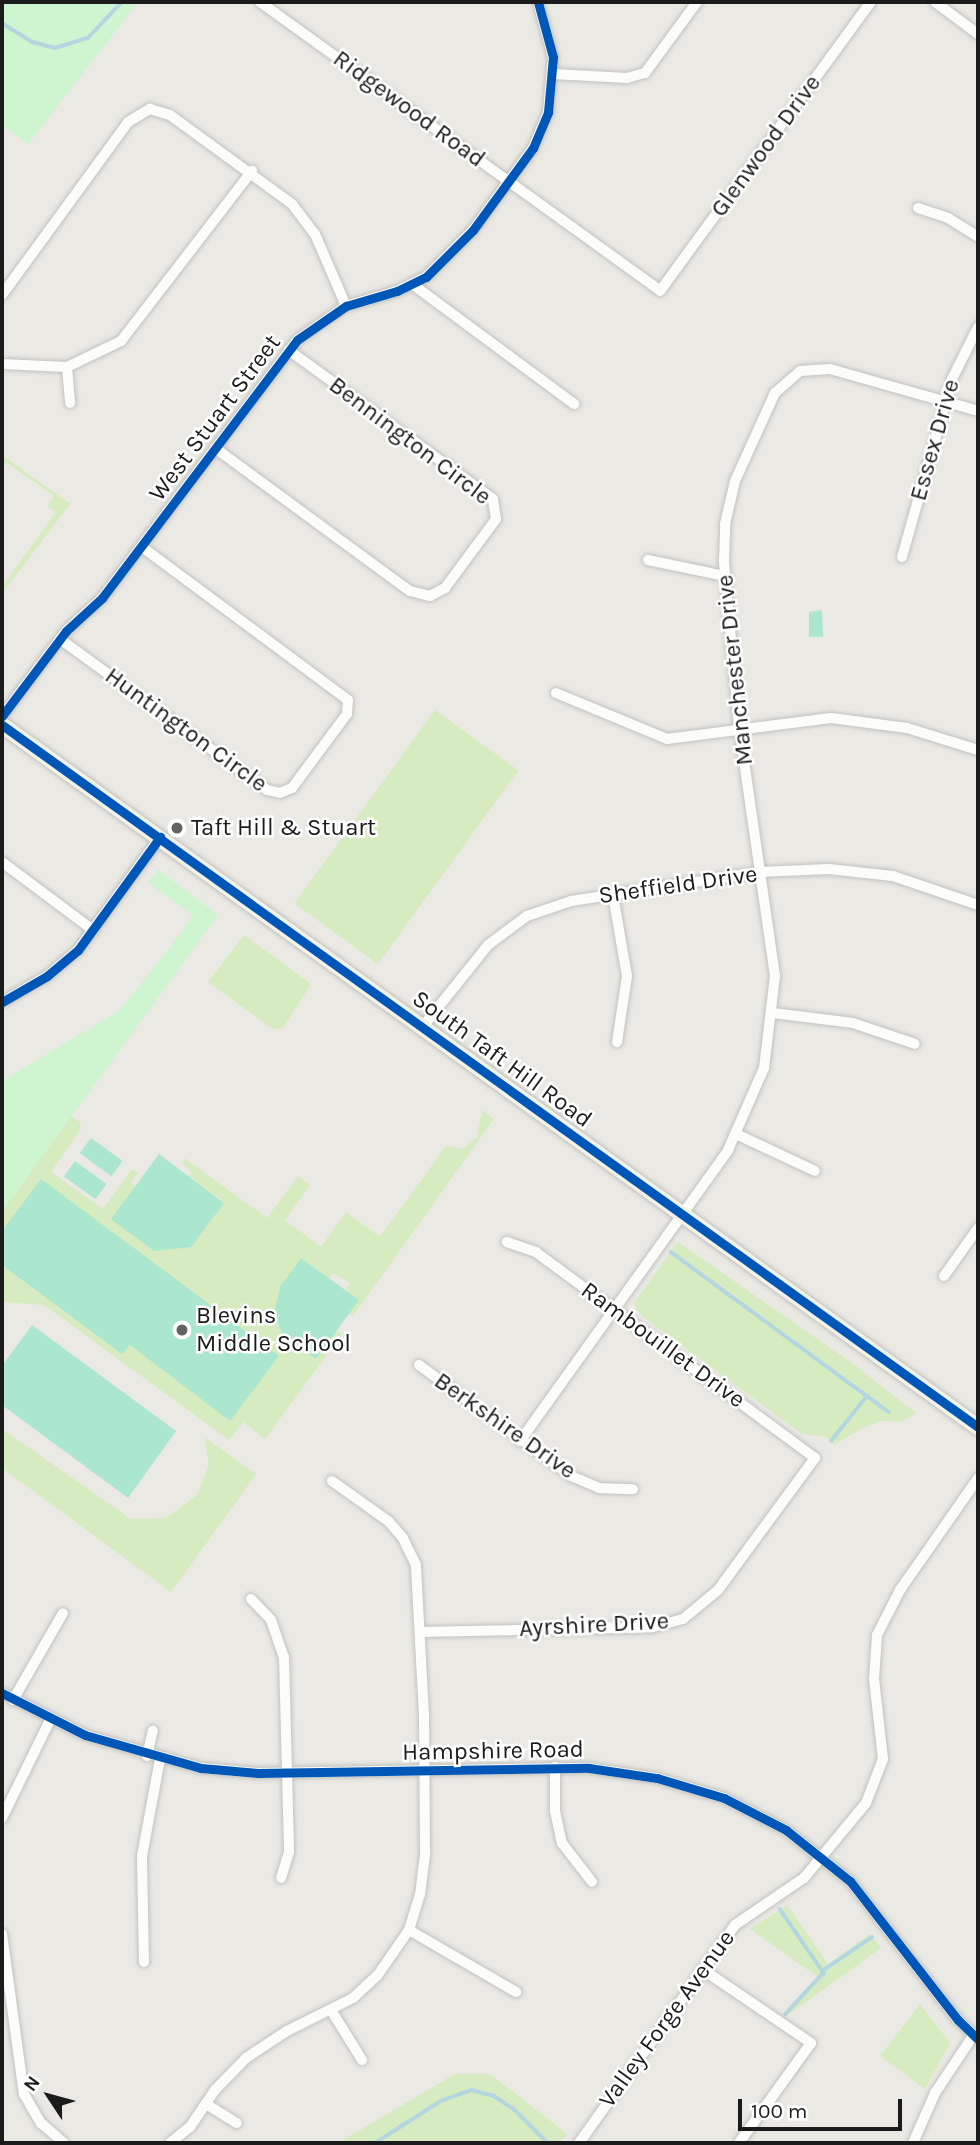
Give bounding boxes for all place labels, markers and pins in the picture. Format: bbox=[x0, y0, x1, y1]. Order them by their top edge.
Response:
place label: Taft Hill & Stuart bbox=[191, 814, 376, 842]
marker: Taft Hill & Stuart bbox=[169, 820, 185, 836]
place label: Blevins Middle School bbox=[196, 1302, 351, 1358]
marker: Blevins Middle School bbox=[174, 1322, 190, 1338]

